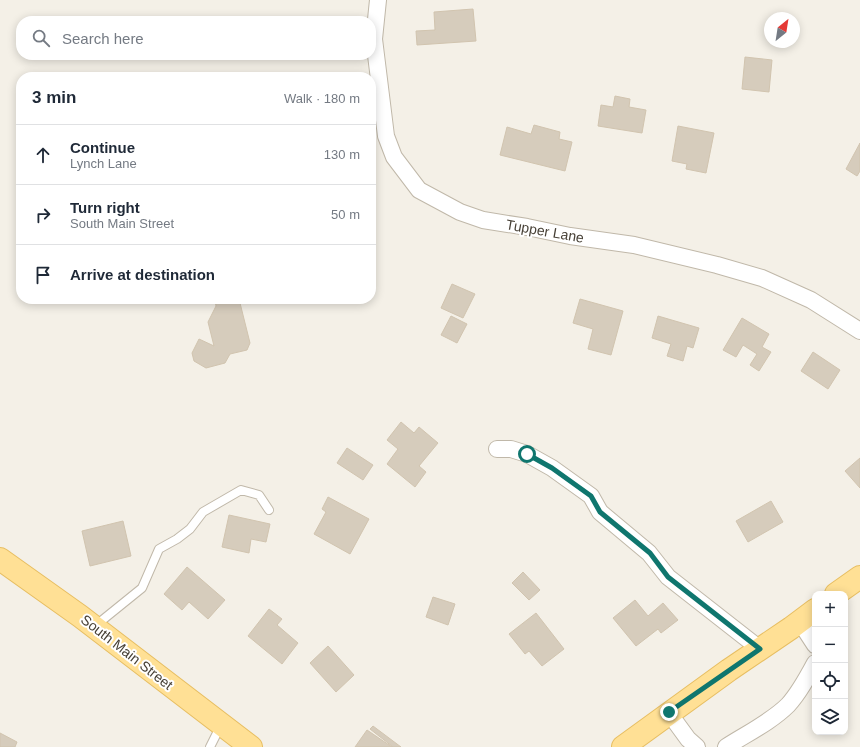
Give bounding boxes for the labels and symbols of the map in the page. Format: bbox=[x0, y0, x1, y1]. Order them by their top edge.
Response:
north arrow bbox=[764, 12, 800, 48]
street label: Tupper Lane bbox=[505, 216, 585, 246]
route start bbox=[518, 445, 536, 463]
street label: South Main Street bbox=[78, 611, 176, 693]
route end bbox=[660, 703, 678, 721]

